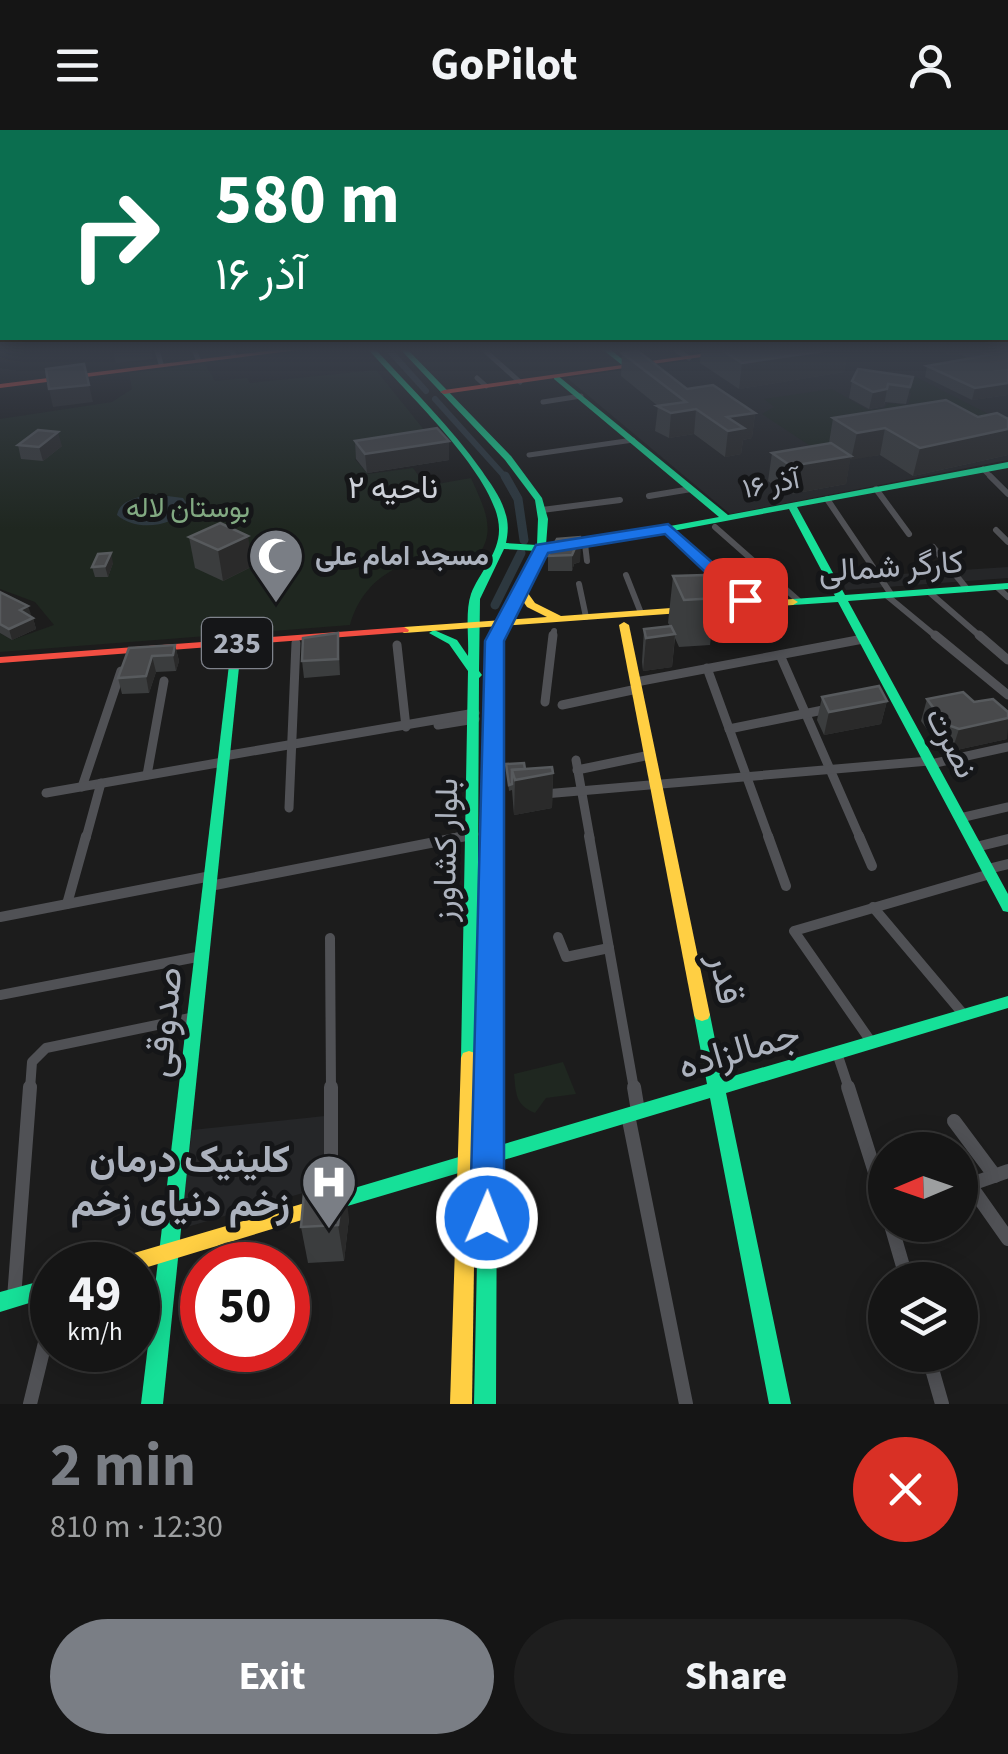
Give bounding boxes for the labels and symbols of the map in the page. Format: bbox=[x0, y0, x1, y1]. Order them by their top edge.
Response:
street label: ۱۶ آذر bbox=[739, 458, 805, 509]
district label: ناحیه ۲ bbox=[348, 465, 438, 511]
park label: بوستان لاله bbox=[126, 488, 250, 528]
mosque icon: مسجد امام علی bbox=[246, 526, 306, 605]
place label: مسجد امام علی bbox=[315, 536, 489, 576]
street label: کارگر شمالی bbox=[817, 539, 965, 595]
pin bbox=[703, 558, 788, 643]
road number: 235 bbox=[202, 618, 272, 668]
street label: نصرت bbox=[913, 699, 989, 787]
street label: بلوار کشاورز bbox=[422, 778, 470, 923]
street label: قدر bbox=[694, 948, 757, 1009]
street label: صدوقی bbox=[131, 964, 197, 1080]
street label: جمالزاده bbox=[672, 1007, 806, 1093]
north arrow bbox=[868, 1132, 978, 1242]
place label: کلینیک درمان زخم دنیای زخم bbox=[71, 1133, 290, 1231]
hospital icon: کلینیک درمان زخم دنیای زخم bbox=[299, 1152, 359, 1231]
position arrow bbox=[435, 1166, 539, 1270]
speed limit sign: 50 bbox=[180, 1242, 310, 1372]

